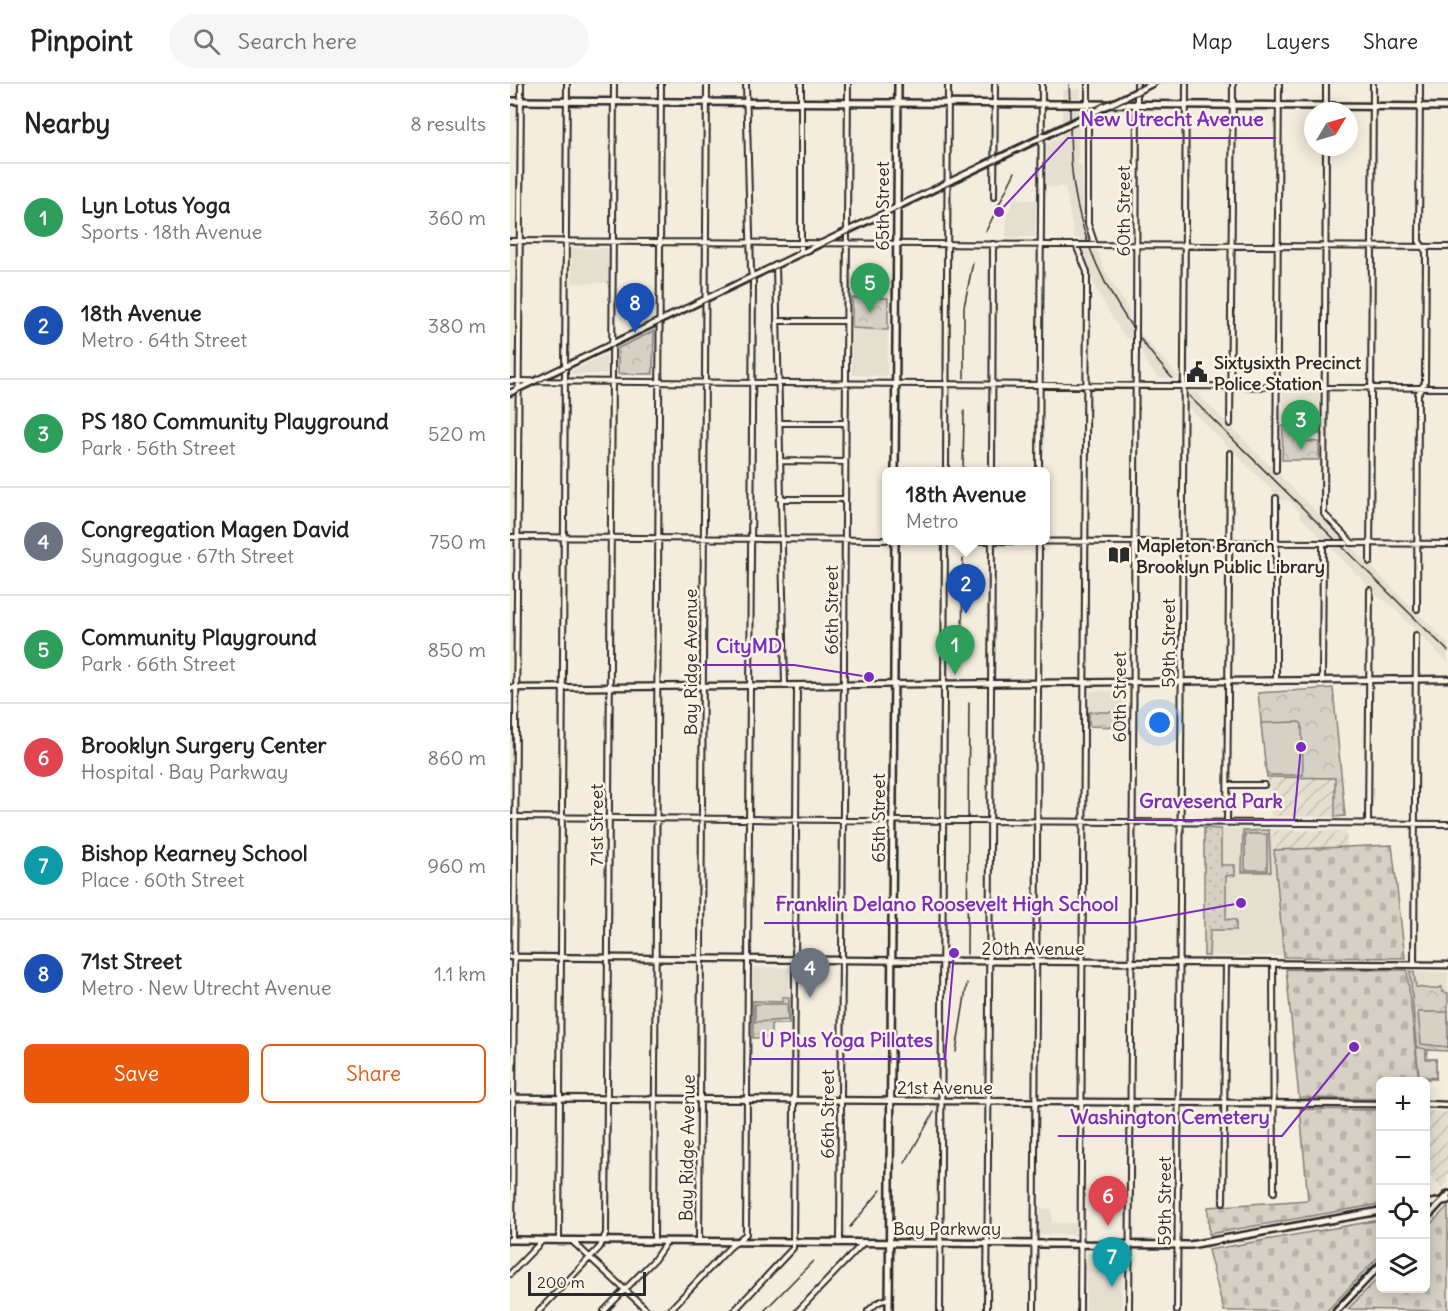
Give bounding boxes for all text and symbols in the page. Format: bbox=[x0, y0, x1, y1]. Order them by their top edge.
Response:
search box bbox=[169, 14, 589, 68]
text: Pinpoint bbox=[30, 23, 133, 59]
icon: search bbox=[190, 25, 223, 58]
text: Search here bbox=[238, 27, 357, 55]
text: Map bbox=[1192, 28, 1232, 55]
text: Layers bbox=[1265, 28, 1330, 55]
text: Share bbox=[1363, 28, 1418, 55]
callout: New Utrecht Avenue bbox=[1068, 100, 1276, 138]
north arrow bbox=[1304, 102, 1358, 156]
text: New Utrecht Avenue bbox=[1080, 106, 1264, 131]
text: Nearby bbox=[24, 107, 110, 140]
text: 8 results bbox=[410, 111, 486, 136]
street label: 65th Street bbox=[871, 161, 894, 251]
street label: 60th Street bbox=[1112, 165, 1135, 257]
text: Lyn Lotus Yoga bbox=[81, 191, 231, 219]
text: 1 bbox=[40, 205, 47, 230]
text: 360 m bbox=[428, 205, 486, 230]
text: Sports · 18th Avenue bbox=[81, 219, 262, 244]
pin: 5 bbox=[850, 264, 890, 313]
pin: 8 bbox=[616, 284, 654, 333]
text: 18th Avenue bbox=[81, 299, 202, 327]
text: 2 bbox=[38, 313, 49, 338]
text: 380 m bbox=[428, 313, 486, 338]
text: Metro · 64th Street bbox=[81, 327, 247, 352]
place label: Sixtysixth Precinct Police Station bbox=[1214, 351, 1362, 395]
public building icon: Sixtysixth Precinct Police Station bbox=[1185, 360, 1209, 384]
pin: 3 bbox=[1282, 400, 1320, 450]
text: PS 180 Community Playground bbox=[81, 407, 389, 435]
text: 3 bbox=[38, 421, 49, 446]
text: 520 m bbox=[428, 421, 486, 446]
text: Park · 56th Street bbox=[81, 435, 236, 460]
popup bbox=[882, 467, 1050, 545]
text: 18th Avenue bbox=[906, 480, 1026, 508]
text: Metro bbox=[906, 508, 959, 533]
text: Congregation Magen David bbox=[81, 515, 349, 543]
text: 4 bbox=[38, 529, 49, 554]
text: 750 m bbox=[429, 529, 486, 554]
place label: Mapleton Branch Brooklyn Public Library bbox=[1136, 534, 1325, 578]
text: Synagogue · 67th Street bbox=[81, 543, 294, 568]
library icon: Mapleton Branch Brooklyn Public Library bbox=[1107, 543, 1131, 567]
pin: 2 bbox=[946, 564, 986, 614]
street label: 66th Street bbox=[820, 565, 843, 655]
street label: Bay Ridge Avenue bbox=[679, 589, 702, 735]
street label: 59th Street bbox=[1157, 598, 1180, 688]
text: Community Playground bbox=[81, 623, 317, 651]
pin: 1 bbox=[936, 626, 974, 675]
callout: CityMD bbox=[703, 627, 794, 665]
text: CityMD bbox=[716, 633, 782, 658]
text: 5 bbox=[38, 637, 49, 662]
text: 850 m bbox=[428, 637, 486, 662]
text: Park · 66th Street bbox=[81, 651, 236, 676]
street label: 60th Street bbox=[1108, 651, 1131, 743]
your location bbox=[1145, 708, 1174, 737]
text: Brooklyn Surgery Center bbox=[81, 731, 327, 759]
text: 6 bbox=[38, 745, 49, 770]
text: 860 m bbox=[427, 745, 486, 770]
text: Hospital · Bay Parkway bbox=[81, 759, 288, 784]
street label: 65th Street bbox=[867, 773, 890, 863]
callout: Gravesend Park bbox=[1127, 782, 1294, 820]
street label: 71st Street bbox=[585, 784, 608, 866]
text: Gravesend Park bbox=[1139, 788, 1283, 813]
text: Bishop Kearney School bbox=[81, 839, 308, 867]
text: 7 bbox=[39, 853, 48, 878]
text: 960 m bbox=[428, 853, 486, 878]
text: Place · 60th Street bbox=[81, 867, 245, 892]
callout: Franklin Delano Roosevelt High School bbox=[764, 885, 1130, 923]
text: Franklin Delano Roosevelt High School bbox=[776, 891, 1118, 916]
street label: 20th Avenue bbox=[982, 937, 1084, 960]
text: 71st Street bbox=[81, 947, 182, 975]
pin: 4 bbox=[790, 948, 830, 998]
text: 8 bbox=[38, 961, 49, 986]
text: 1.1 km bbox=[434, 961, 486, 986]
text: Metro · New Utrecht Avenue bbox=[81, 975, 332, 1000]
callout: U Plus Yoga Pillates bbox=[749, 1021, 945, 1059]
text: U Plus Yoga Pillates bbox=[761, 1027, 933, 1052]
button: Save bbox=[24, 1044, 249, 1103]
button: Share bbox=[261, 1044, 486, 1103]
street label: 66th Street bbox=[816, 1069, 839, 1159]
street label: Bay Ridge Avenue bbox=[674, 1074, 700, 1222]
street label: 21st Avenue bbox=[897, 1076, 993, 1099]
map controls bbox=[1376, 1077, 1430, 1293]
button: + bbox=[1376, 1077, 1430, 1131]
callout: Washington Cemetery bbox=[1058, 1098, 1282, 1136]
text: Washington Cemetery bbox=[1070, 1104, 1270, 1129]
button: − bbox=[1376, 1131, 1430, 1185]
street label: 59th Street bbox=[1153, 1156, 1176, 1246]
pin: 6 bbox=[1088, 1176, 1128, 1226]
button: locate bbox=[1376, 1185, 1430, 1239]
street label: Bay Parkway bbox=[893, 1217, 1001, 1240]
pin: 7 bbox=[1092, 1238, 1132, 1287]
button: layers bbox=[1376, 1239, 1430, 1293]
scale bar bbox=[528, 1269, 646, 1296]
text: 200 m bbox=[537, 1272, 585, 1292]

